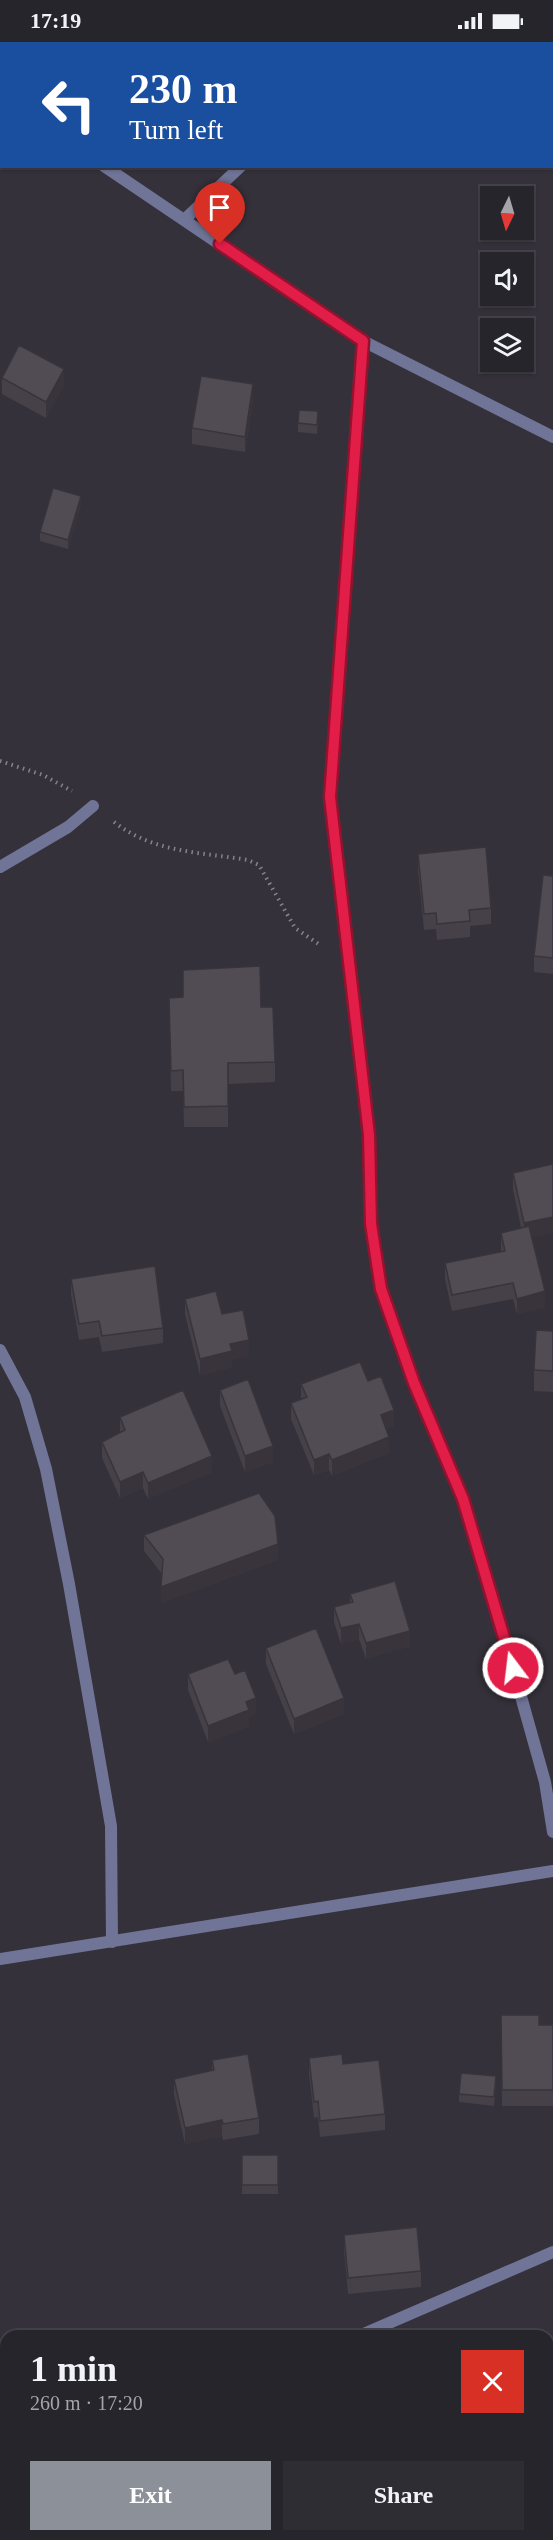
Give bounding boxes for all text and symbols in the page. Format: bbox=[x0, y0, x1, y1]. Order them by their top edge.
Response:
text: 17:19 bbox=[30, 8, 81, 33]
icon: left bbox=[30, 66, 108, 144]
text: 230 m bbox=[129, 66, 238, 112]
text: Turn left bbox=[129, 115, 223, 145]
pin bbox=[194, 182, 245, 244]
north arrow bbox=[480, 186, 534, 240]
map controls bbox=[480, 186, 534, 372]
icon: arrive bbox=[203, 191, 236, 224]
button: sound bbox=[480, 252, 534, 306]
button: layers bbox=[480, 318, 534, 372]
position arrow bbox=[481, 1636, 545, 1700]
text: 1 min bbox=[30, 2349, 117, 2389]
button: close bbox=[461, 2350, 524, 2413]
text: 260 m · 17:20 bbox=[30, 2392, 143, 2414]
button: Exit bbox=[30, 2461, 271, 2530]
button: Share bbox=[283, 2461, 524, 2530]

